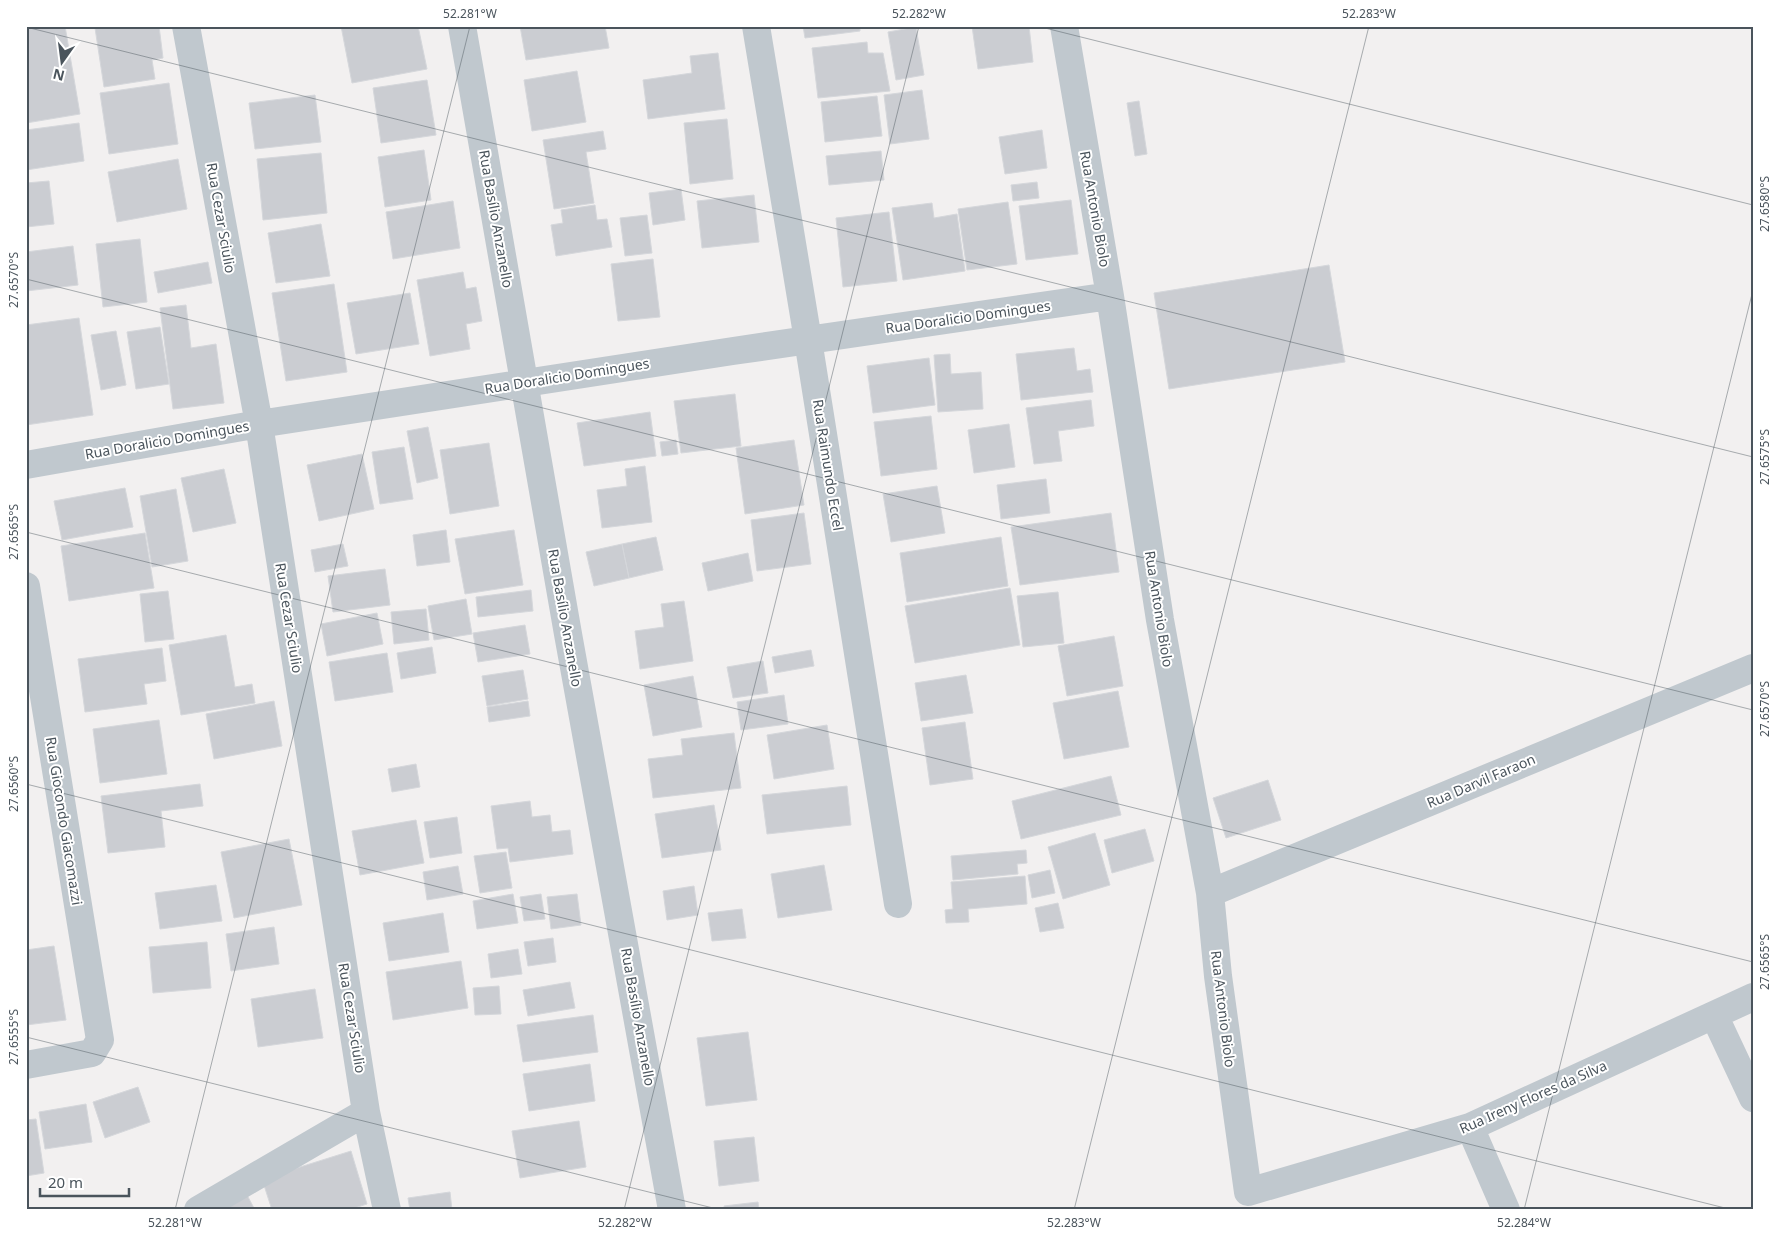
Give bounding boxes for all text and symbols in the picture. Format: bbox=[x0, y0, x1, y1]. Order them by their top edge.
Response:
text: 52.281°W bbox=[443, 5, 497, 22]
text: 52.282°W bbox=[892, 5, 946, 22]
text: 52.283°W bbox=[1342, 5, 1396, 22]
north arrow bbox=[38, 38, 88, 88]
text: N bbox=[51, 65, 67, 86]
street label: Rua Basílio Anzanello bbox=[475, 148, 518, 289]
street label: Rua Antonio Biolo bbox=[1076, 149, 1115, 268]
street label: Rua Cezar Sciulio bbox=[202, 161, 241, 275]
text: 27.6580°S bbox=[1756, 176, 1773, 232]
text: 27.6570°S bbox=[5, 252, 22, 308]
street label: Rua Doralicio Domingues bbox=[884, 295, 1052, 337]
street label: Rua Doralicio Domingues bbox=[483, 353, 651, 398]
street label: Rua Raimundo Eccel bbox=[809, 398, 848, 532]
street label: Rua Doralicio Domingues bbox=[83, 416, 251, 463]
text: 27.6575°S bbox=[1756, 429, 1773, 485]
text: 27.6565°S bbox=[5, 504, 22, 560]
street label: Rua Basílio Anzanello bbox=[544, 547, 587, 688]
street label: Rua Antonio Biolo bbox=[1141, 549, 1178, 668]
street label: Rua Cezar Sciulio bbox=[271, 561, 308, 675]
text: 27.6570°S bbox=[1756, 681, 1773, 737]
street label: Rua Giocondo Giacomazzi bbox=[42, 735, 87, 906]
street label: Rua Darvil Faraon bbox=[1424, 749, 1538, 812]
text: 27.6560°S bbox=[5, 756, 22, 812]
text: 27.6565°S bbox=[1756, 934, 1773, 990]
street label: Rua Basílio Anzanello bbox=[617, 946, 660, 1087]
street label: Rua Antonio Biolo bbox=[1207, 949, 1240, 1068]
street label: Rua Cezar Sciulio bbox=[334, 961, 371, 1075]
text: 27.6555°S bbox=[5, 1009, 22, 1065]
street label: Rua Ireny Flores da Silva bbox=[1456, 1055, 1610, 1138]
scale bar bbox=[40, 1166, 129, 1198]
text: 20 m bbox=[48, 1172, 83, 1192]
text: 52.281°W bbox=[148, 1214, 202, 1231]
text: 52.282°W bbox=[598, 1214, 652, 1231]
text: 52.283°W bbox=[1047, 1214, 1101, 1231]
text: 52.284°W bbox=[1497, 1214, 1551, 1231]

